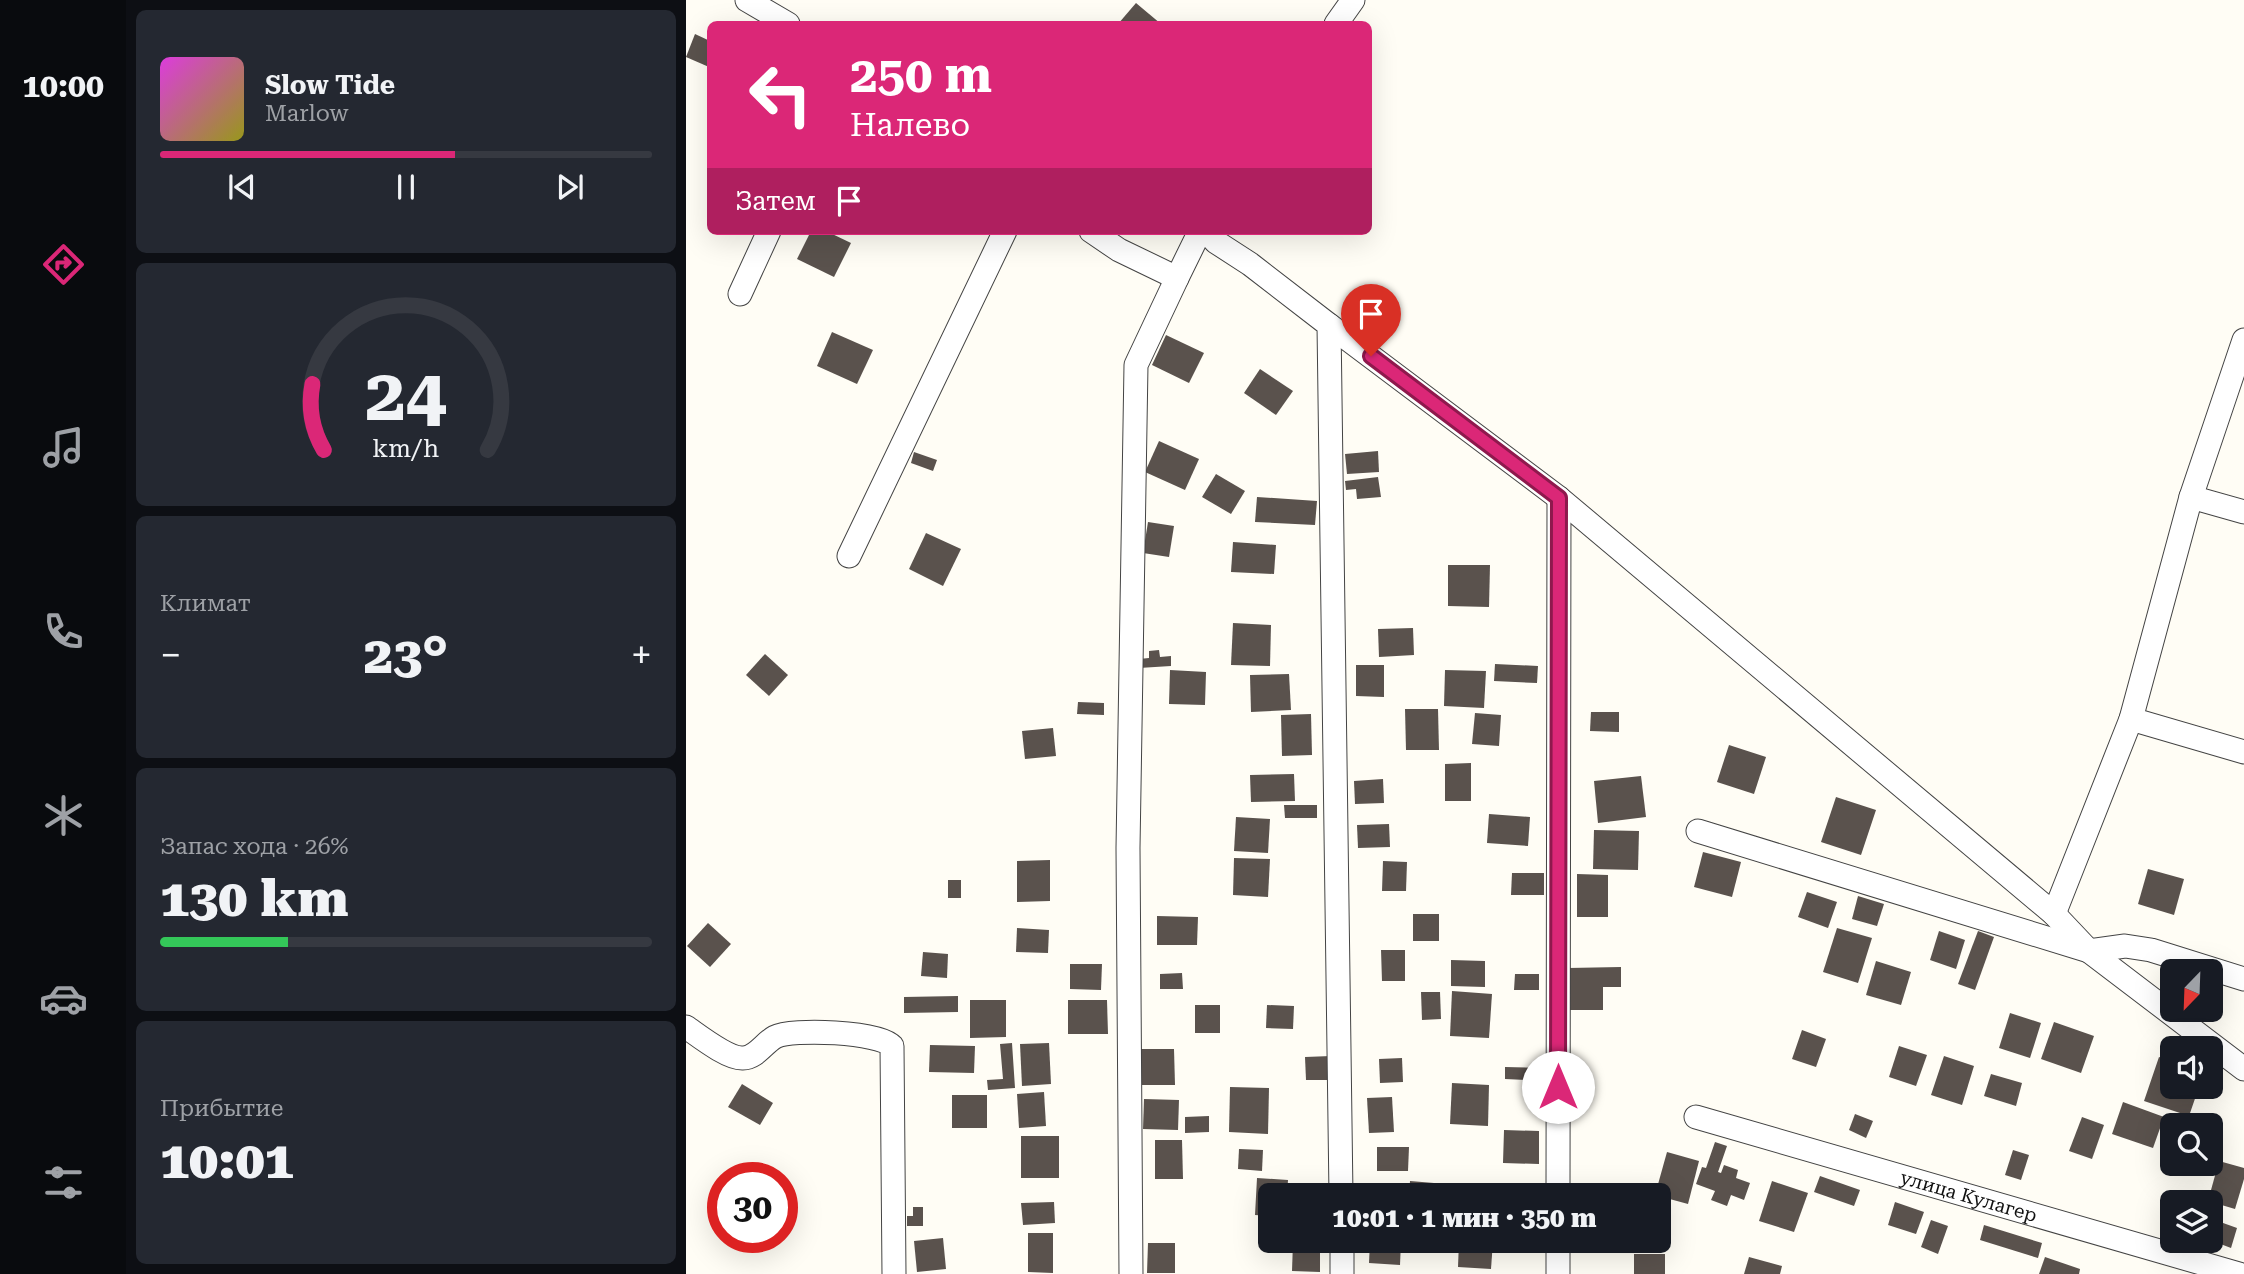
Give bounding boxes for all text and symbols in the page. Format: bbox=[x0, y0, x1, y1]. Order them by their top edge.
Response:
text: 250 m bbox=[850, 47, 992, 104]
icon: left bbox=[735, 49, 826, 140]
text: 10:00 bbox=[22, 67, 104, 105]
text: Slow Tide bbox=[265, 70, 395, 100]
text: Marlow bbox=[265, 100, 348, 127]
text: Налево bbox=[850, 106, 970, 144]
icon: previous bbox=[223, 168, 261, 206]
icon: pause bbox=[387, 168, 425, 206]
icon: next bbox=[551, 168, 589, 206]
icon: arrive bbox=[830, 182, 868, 220]
text: Затем bbox=[735, 186, 816, 216]
icon: directions bbox=[39, 240, 88, 289]
pin bbox=[1341, 284, 1401, 356]
icon: arrive bbox=[1352, 295, 1390, 333]
text: 24 bbox=[365, 354, 447, 439]
icon: music bbox=[39, 423, 88, 472]
text: km/h bbox=[373, 434, 439, 463]
text: Климат bbox=[160, 590, 251, 617]
icon: phone bbox=[39, 607, 88, 656]
text: 23° bbox=[364, 625, 448, 686]
text: − bbox=[160, 633, 181, 677]
text: + bbox=[631, 633, 652, 677]
icon: climate bbox=[39, 791, 88, 840]
text: Запас хода · 26% bbox=[160, 833, 349, 860]
text: 130 km bbox=[160, 868, 348, 929]
north arrow bbox=[2160, 959, 2222, 1022]
map controls bbox=[2160, 959, 2223, 1253]
icon: car bbox=[39, 974, 88, 1023]
button: sound bbox=[2160, 1036, 2223, 1099]
position arrow bbox=[1521, 1050, 1595, 1124]
text: Прибытие bbox=[160, 1095, 283, 1122]
button: search bbox=[2160, 1113, 2223, 1176]
text: 10:01 bbox=[160, 1130, 294, 1191]
icon: filters bbox=[39, 1158, 88, 1207]
speed limit sign: 30 bbox=[707, 1162, 798, 1253]
street label: улица Кулагер bbox=[1898, 1166, 2040, 1227]
button: layers bbox=[2160, 1190, 2223, 1253]
text: 10:01 · 1 мин · 350 m bbox=[1332, 1203, 1597, 1233]

